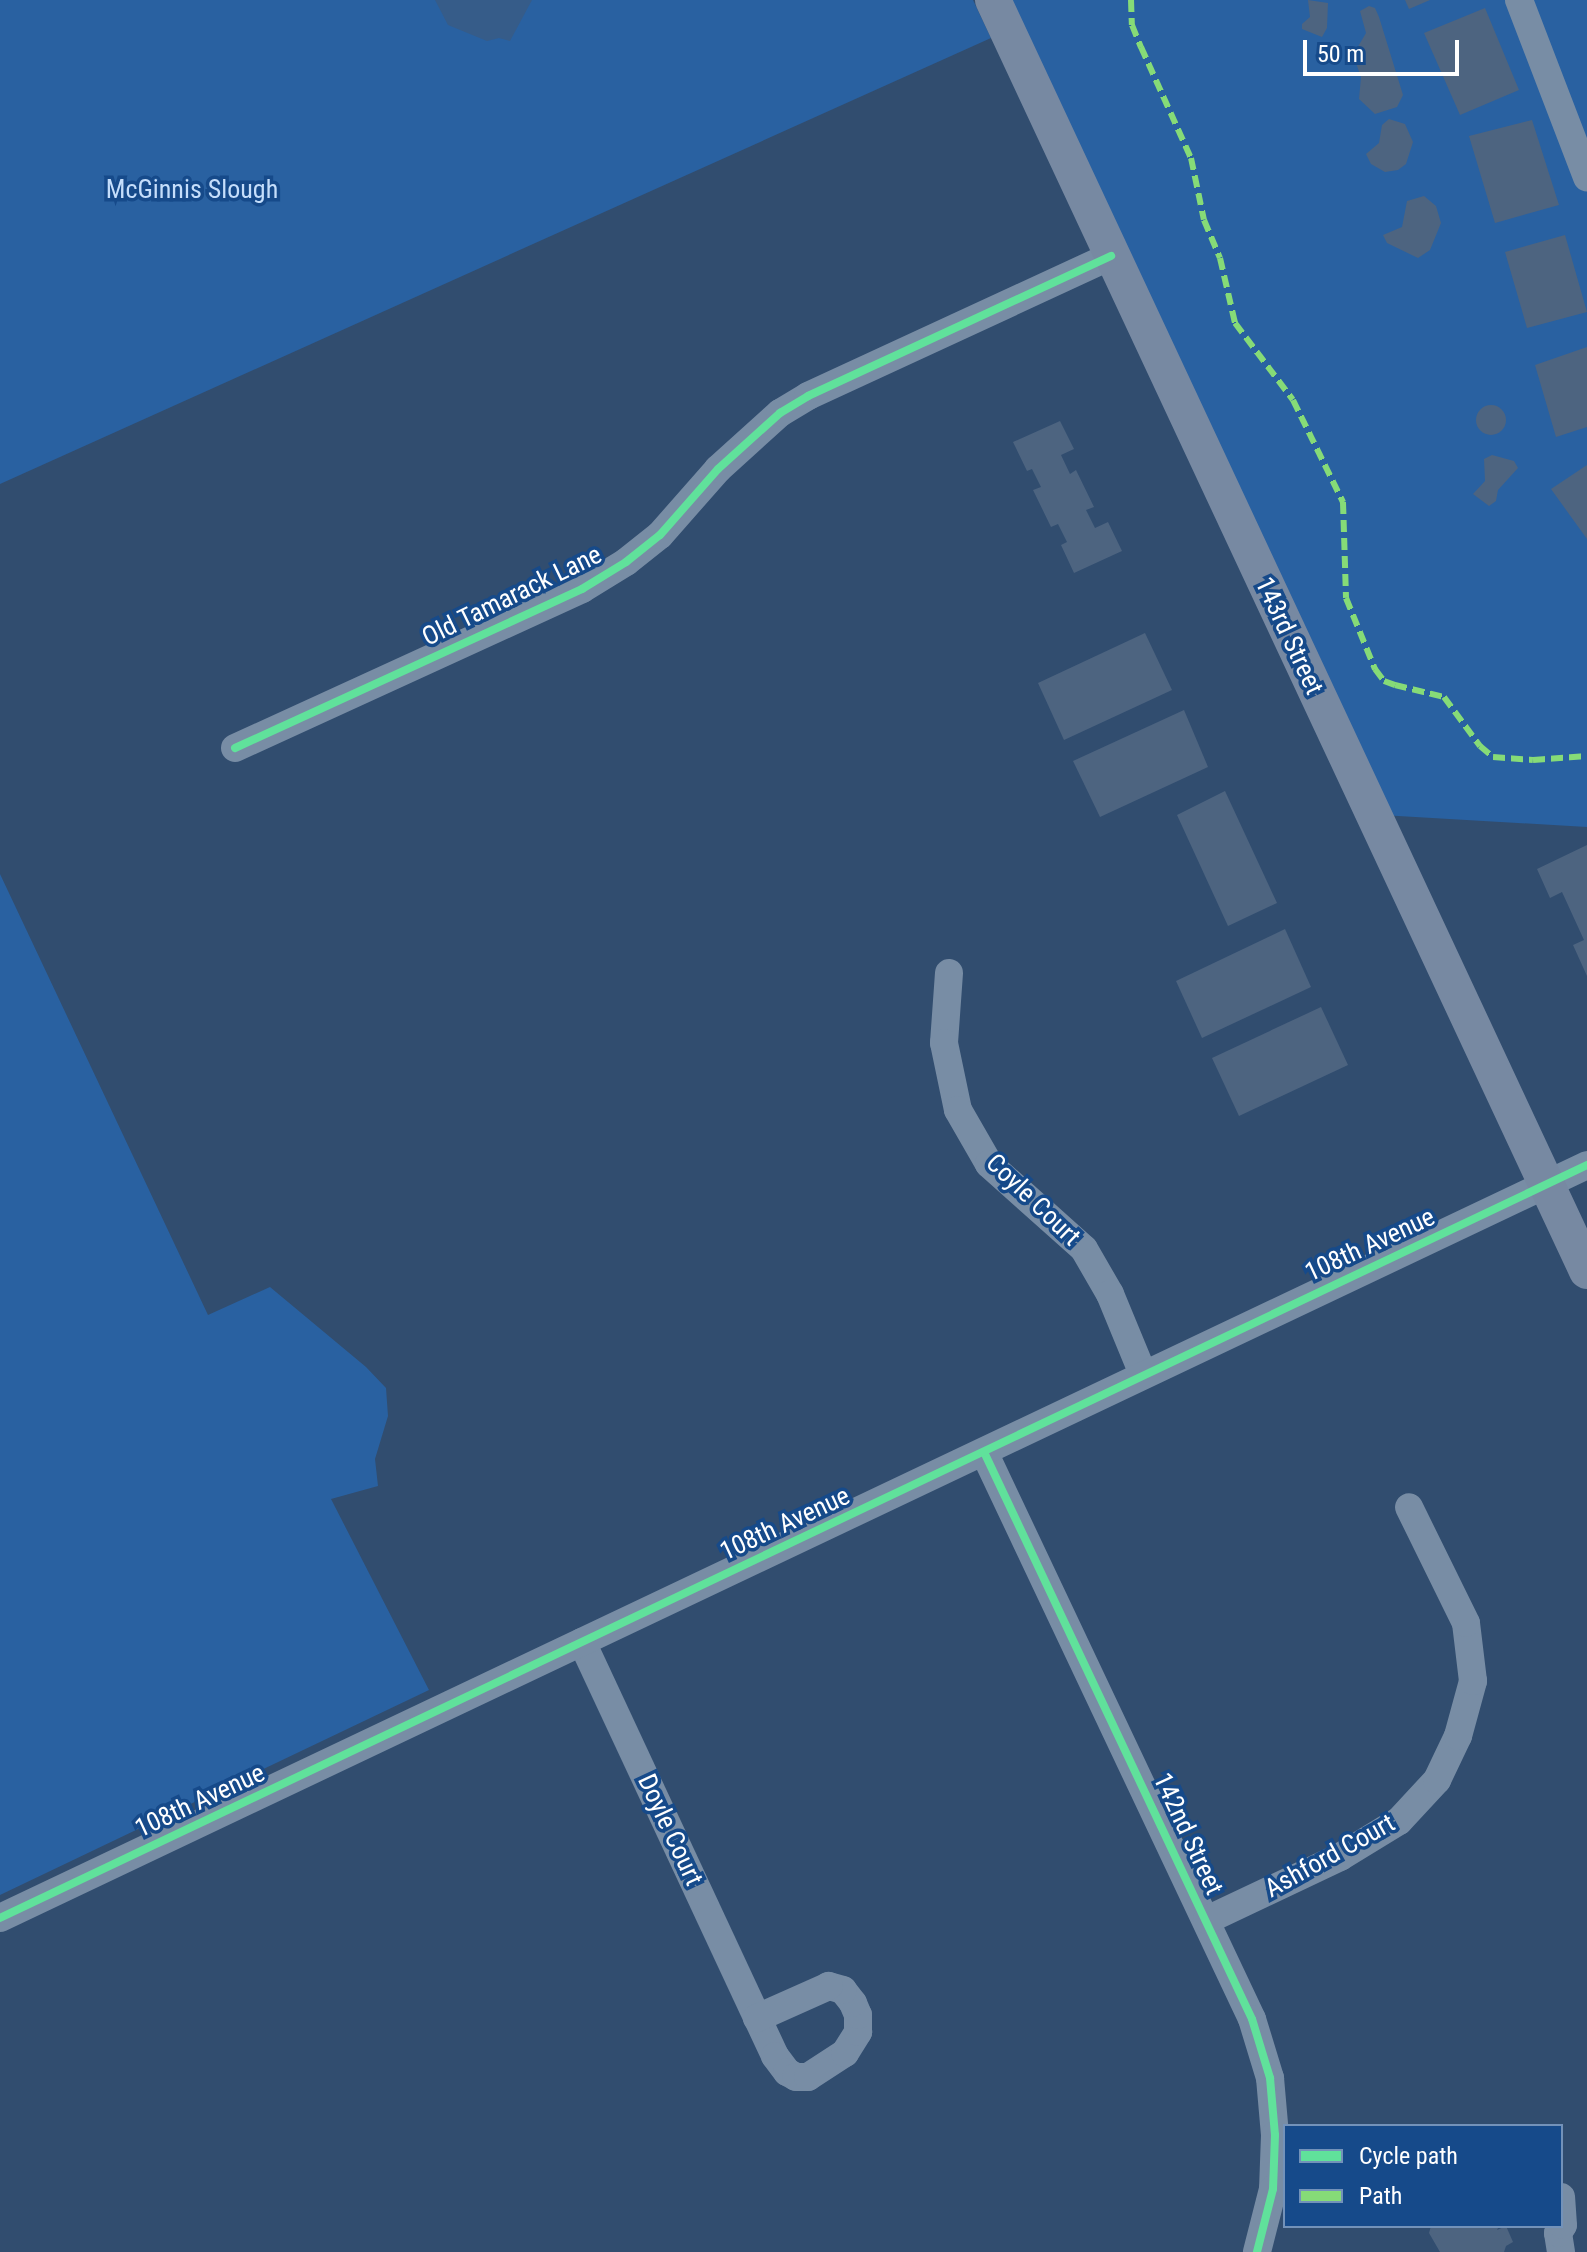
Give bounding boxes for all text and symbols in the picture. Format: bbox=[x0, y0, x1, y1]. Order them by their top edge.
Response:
scale bar bbox=[1307, 24, 1463, 74]
text: 50 m bbox=[1317, 40, 1364, 68]
park label: McGinnis Slough bbox=[106, 174, 278, 206]
street label: Old Tamarack Lane bbox=[417, 539, 607, 653]
street label: 143rd Street bbox=[1248, 572, 1330, 700]
street label: Coyle Court bbox=[979, 1147, 1087, 1253]
street label: 108th Avenue bbox=[1300, 1201, 1440, 1289]
street label: 108th Avenue bbox=[715, 1480, 855, 1568]
street label: 108th Avenue bbox=[130, 1757, 270, 1845]
street label: 142nd Street bbox=[1146, 1768, 1230, 1900]
street label: Doyle Court bbox=[631, 1769, 709, 1891]
street label: Ashford Court bbox=[1260, 1807, 1400, 1905]
legend bbox=[1283, 2124, 1563, 2228]
text: Cycle path bbox=[1359, 2142, 1458, 2170]
text: Path bbox=[1359, 2182, 1402, 2210]

